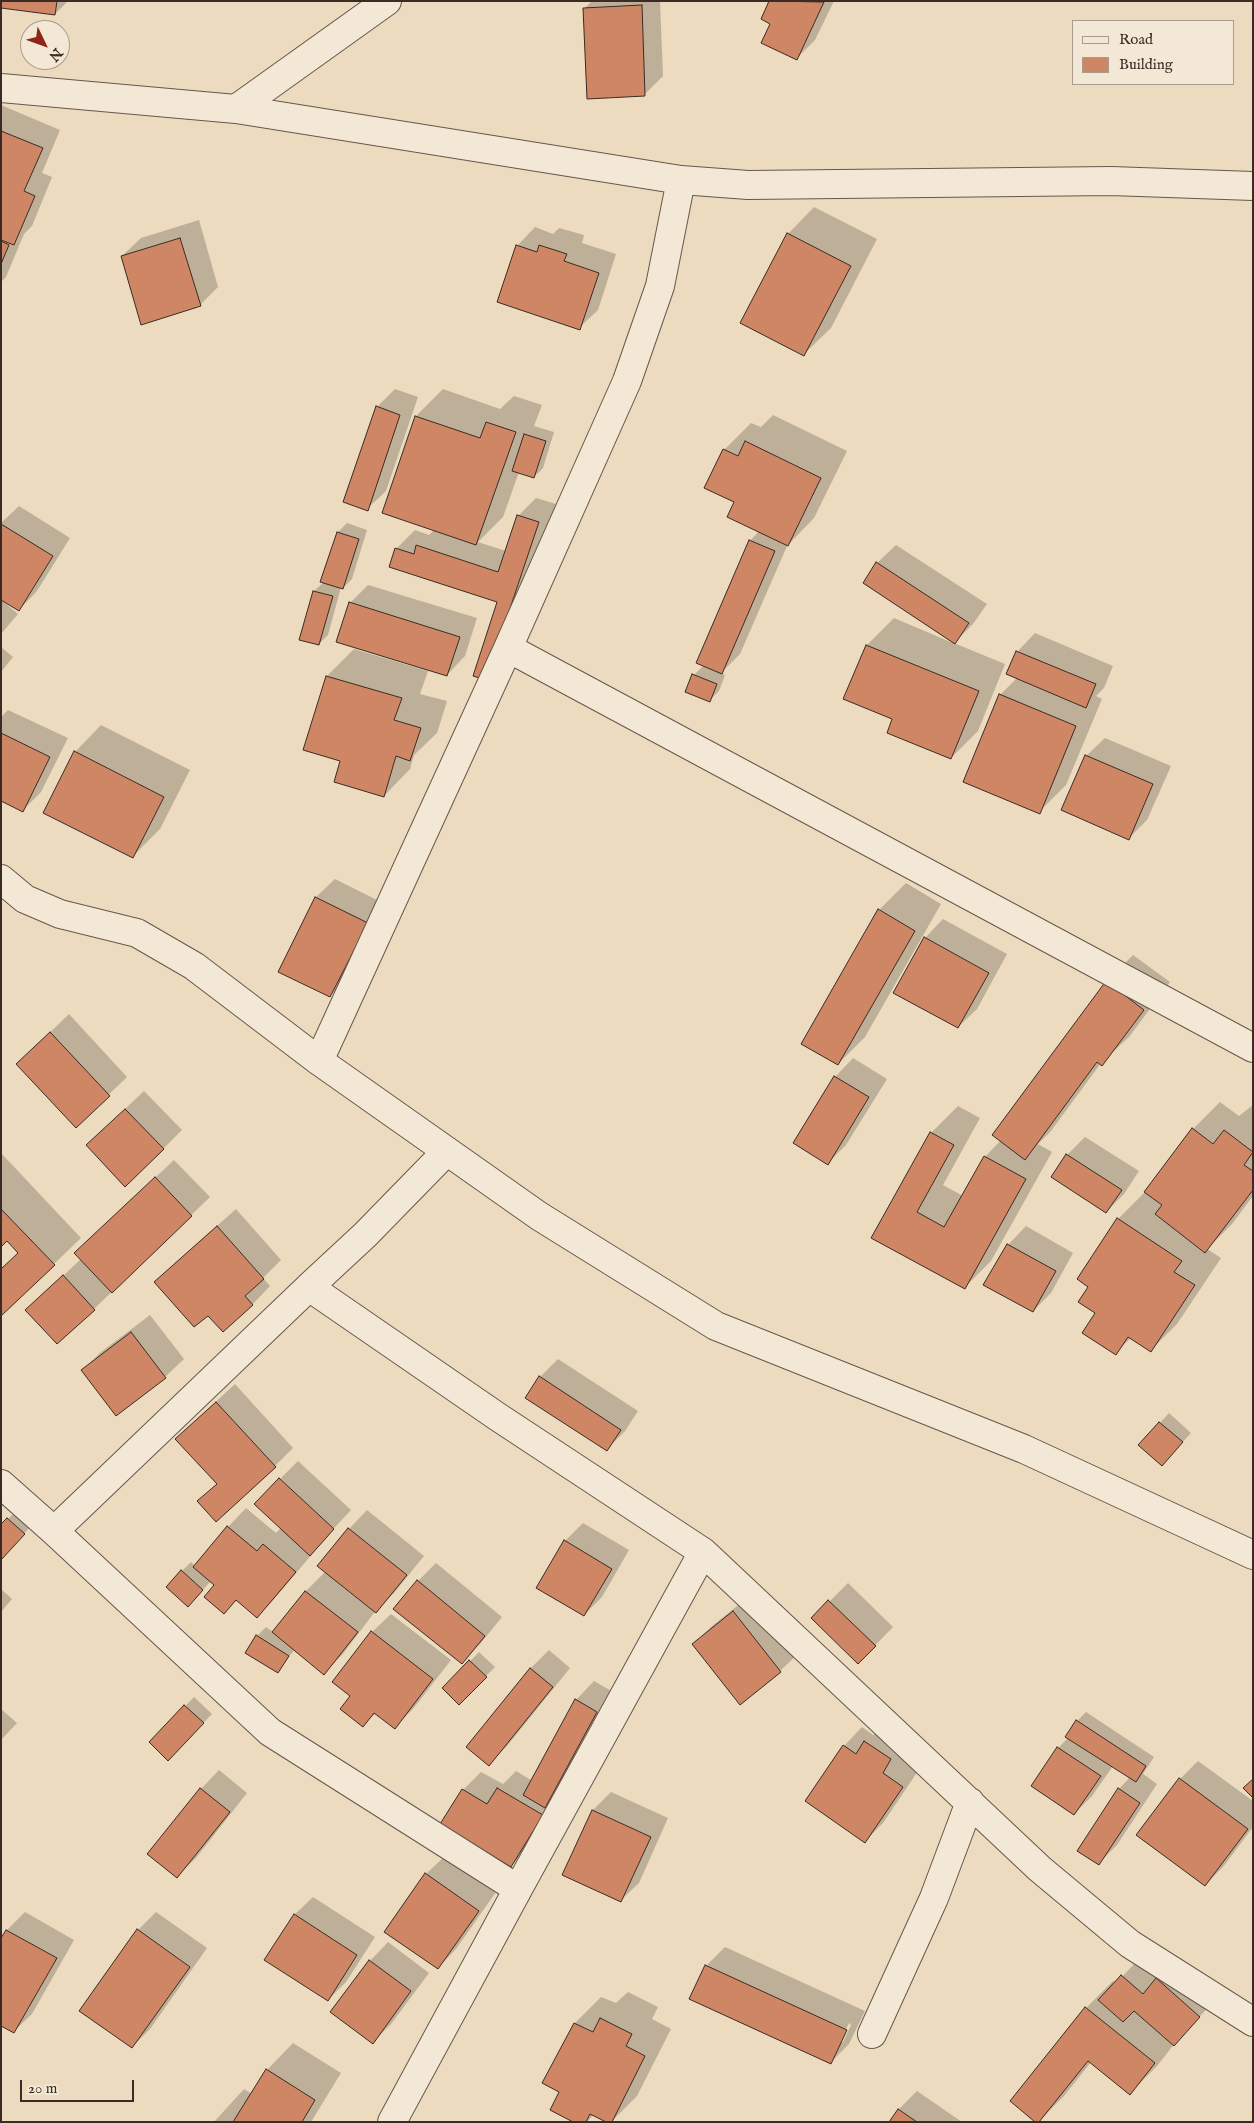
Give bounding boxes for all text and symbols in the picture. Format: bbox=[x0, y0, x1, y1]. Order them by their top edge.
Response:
north arrow bbox=[20, 20, 70, 70]
legend bbox=[1072, 20, 1234, 85]
text: Road bbox=[1119, 30, 1153, 49]
text: N bbox=[45, 44, 66, 65]
text: Building bbox=[1119, 55, 1173, 74]
scale bar bbox=[22, 2070, 136, 2102]
text: 20 m bbox=[28, 2079, 57, 2098]

